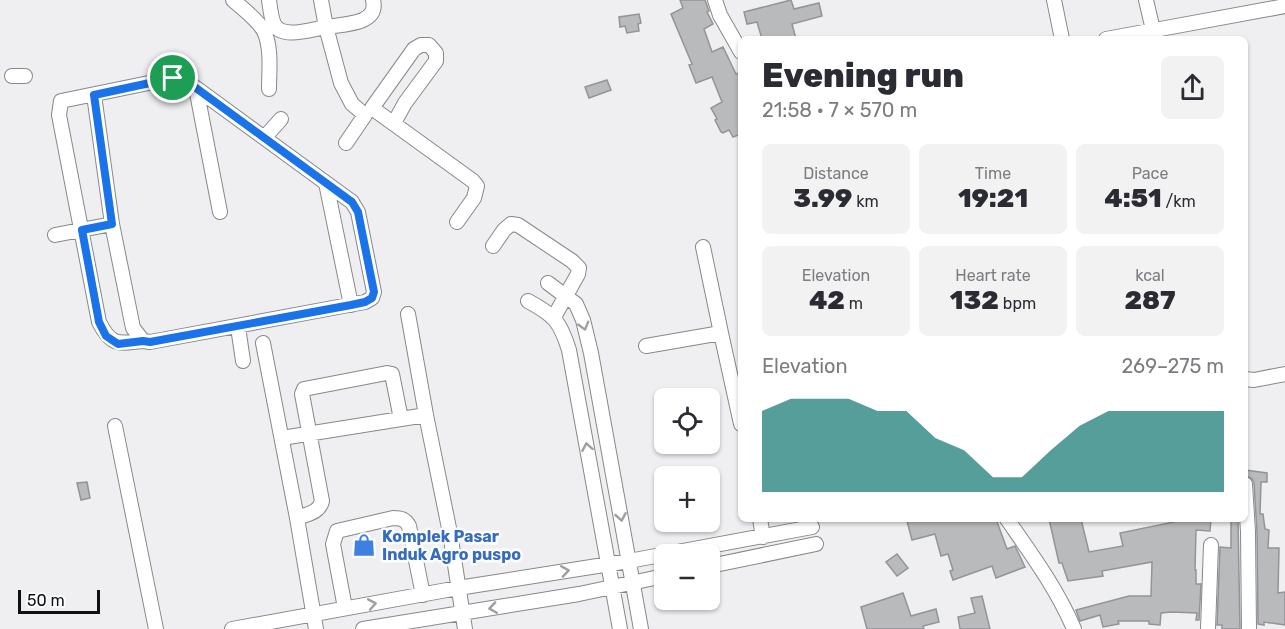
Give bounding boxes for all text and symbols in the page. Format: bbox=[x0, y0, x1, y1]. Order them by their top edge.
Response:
pin bbox=[147, 52, 198, 103]
text: Evening run bbox=[762, 56, 964, 95]
button: share bbox=[1161, 56, 1224, 119]
icon: arrive bbox=[156, 61, 189, 94]
text: 21:58 · 7 × 570 m bbox=[762, 98, 917, 122]
text: Distance bbox=[803, 164, 869, 183]
text: Time bbox=[975, 164, 1011, 183]
text: Pace bbox=[1132, 164, 1168, 183]
text: 3.99 bbox=[793, 183, 852, 214]
text: 19:21 bbox=[958, 183, 1028, 214]
text: 4:51 bbox=[1104, 183, 1162, 214]
text: km bbox=[852, 192, 879, 211]
text: /km bbox=[1162, 192, 1196, 211]
text: Elevation bbox=[802, 266, 870, 285]
text: Heart rate bbox=[955, 266, 1031, 285]
text: kcal bbox=[1135, 266, 1165, 285]
text: 42 bbox=[809, 285, 845, 316]
text: 132 bbox=[950, 285, 999, 316]
text: 287 bbox=[1124, 285, 1176, 316]
text: m bbox=[845, 294, 863, 313]
text: bpm bbox=[999, 294, 1036, 313]
one-way arrow bbox=[577, 320, 589, 331]
text: Elevation bbox=[762, 354, 848, 378]
text: 269–275 m bbox=[1121, 354, 1224, 378]
map controls bbox=[654, 388, 720, 610]
button: locate bbox=[654, 388, 720, 454]
one-way arrow bbox=[581, 443, 594, 453]
button: + bbox=[654, 466, 720, 532]
one-way arrow bbox=[614, 512, 627, 522]
place label: Komplek Pasar Induk Agro puspo bbox=[382, 527, 521, 564]
shop icon: Komplek Pasar Induk Agro puspo bbox=[351, 532, 377, 558]
button: − bbox=[654, 544, 720, 610]
one-way arrow bbox=[560, 566, 569, 578]
scale bar bbox=[18, 587, 100, 614]
text: 50 m bbox=[27, 591, 65, 610]
one-way arrow bbox=[368, 598, 377, 610]
one-way arrow bbox=[488, 601, 498, 614]

